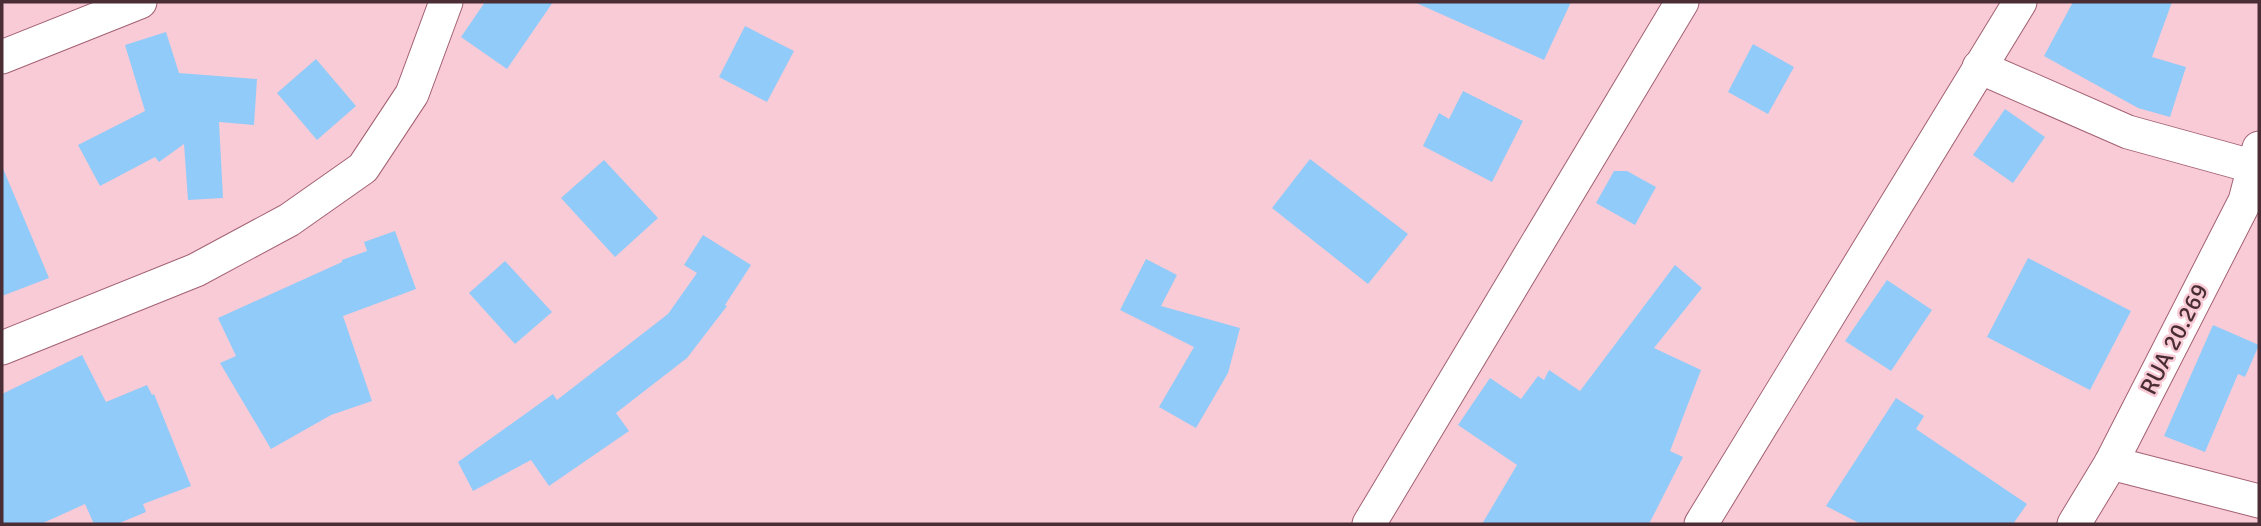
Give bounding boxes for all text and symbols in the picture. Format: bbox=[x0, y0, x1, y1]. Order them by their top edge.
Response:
street label: RUA 20.269 bbox=[2133, 278, 2215, 400]

